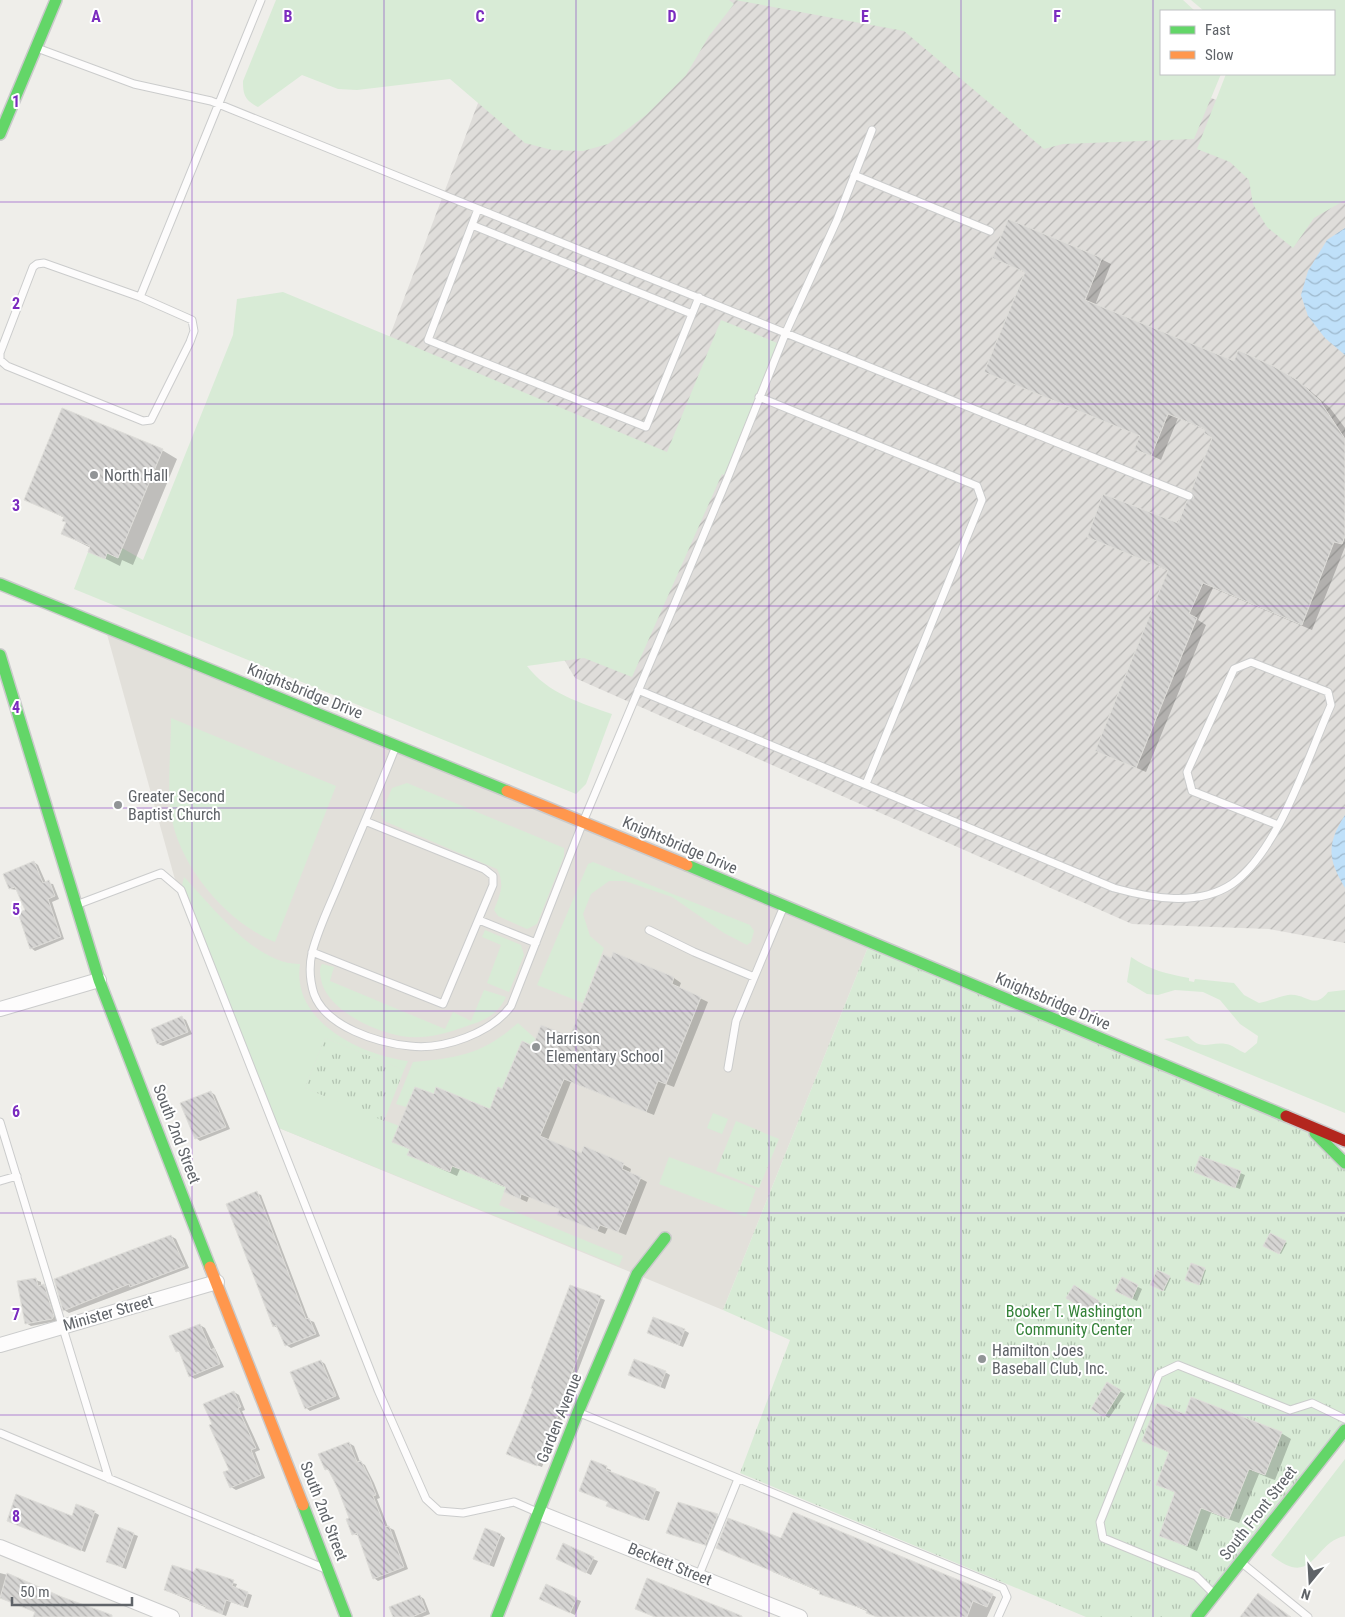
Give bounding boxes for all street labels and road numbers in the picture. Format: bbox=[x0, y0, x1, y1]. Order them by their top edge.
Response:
street label: Knightsbridge Drive bbox=[244, 659, 366, 723]
street label: Knightsbridge Drive bbox=[620, 812, 740, 878]
street label: Knightsbridge Drive bbox=[993, 968, 1113, 1034]
street label: South 2nd Street bbox=[149, 1082, 205, 1187]
street label: Minister Street bbox=[61, 1291, 155, 1335]
street label: Garden Avenue bbox=[532, 1371, 586, 1465]
street label: South 2nd Street bbox=[296, 1459, 352, 1564]
street label: South Front Street bbox=[1215, 1462, 1301, 1564]
street label: Beckett Street bbox=[625, 1539, 715, 1590]

